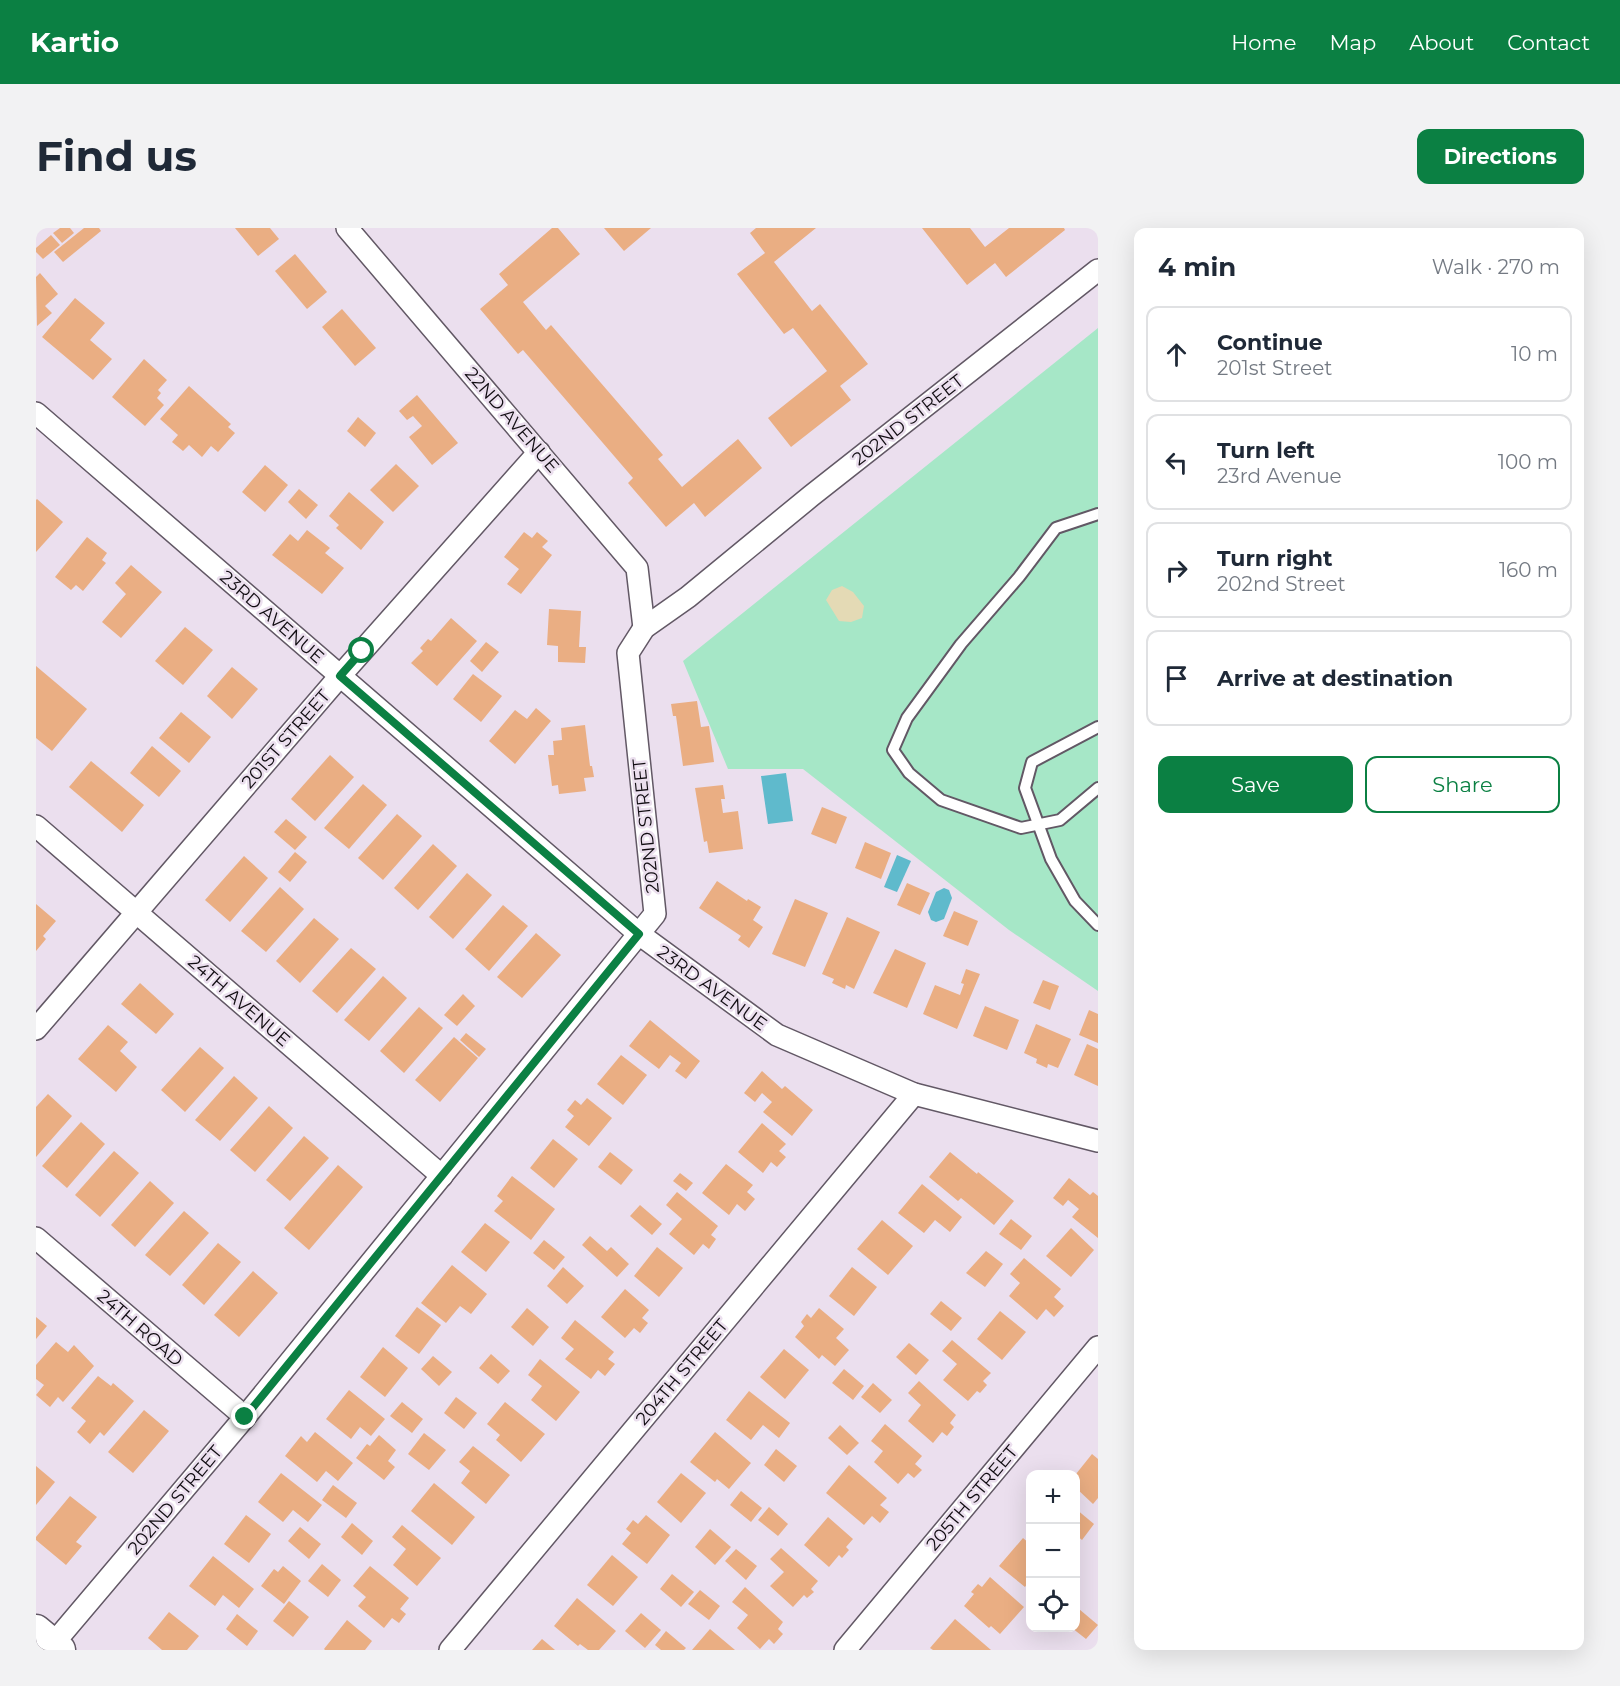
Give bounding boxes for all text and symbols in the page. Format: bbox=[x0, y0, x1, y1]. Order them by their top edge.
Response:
text: Kartio bbox=[30, 25, 119, 59]
text: Home bbox=[1231, 30, 1296, 55]
text: Map bbox=[1329, 30, 1376, 55]
text: About bbox=[1409, 30, 1474, 55]
text: Contact bbox=[1507, 30, 1590, 55]
button: Directions bbox=[1417, 129, 1584, 184]
text: Find us bbox=[36, 130, 197, 182]
text: 4 min bbox=[1158, 251, 1236, 283]
text: Walk · 270 m bbox=[1432, 255, 1560, 279]
text: Continue bbox=[1217, 329, 1323, 356]
icon: ahead bbox=[1160, 338, 1193, 371]
text: 10 m bbox=[1511, 342, 1558, 366]
text: 201st Street bbox=[1217, 356, 1332, 380]
street label: 22ND AVENUE bbox=[460, 363, 564, 477]
street label: 202ND STREET bbox=[848, 369, 969, 470]
text: Turn left bbox=[1217, 437, 1315, 464]
icon: left bbox=[1160, 446, 1193, 479]
text: 100 m bbox=[1498, 450, 1558, 474]
text: 23rd Avenue bbox=[1217, 464, 1342, 488]
text: Turn right bbox=[1217, 545, 1332, 572]
icon: right bbox=[1160, 554, 1193, 587]
text: 160 m bbox=[1499, 558, 1558, 582]
street label: 23RD AVENUE bbox=[216, 566, 328, 668]
text: 202nd Street bbox=[1217, 572, 1346, 596]
route start bbox=[348, 637, 374, 663]
icon: arrive bbox=[1160, 662, 1193, 695]
text: Arrive at destination bbox=[1217, 665, 1453, 692]
street label: 201ST STREET bbox=[237, 685, 335, 793]
button: Save bbox=[1158, 756, 1353, 813]
button: Share bbox=[1365, 756, 1560, 813]
street label: 202ND STREET bbox=[628, 757, 664, 894]
street label: 23RD AVENUE bbox=[653, 941, 771, 1035]
street label: 24TH AVENUE bbox=[183, 951, 295, 1051]
street label: 24TH ROAD bbox=[93, 1285, 187, 1371]
street label: 204TH STREET bbox=[631, 1314, 733, 1429]
route end bbox=[231, 1403, 257, 1429]
street label: 205TH STREET bbox=[922, 1440, 1023, 1555]
street label: 202ND STREET bbox=[123, 1441, 227, 1559]
map controls bbox=[1026, 1470, 1080, 1632]
button: + bbox=[1026, 1470, 1080, 1524]
button: − bbox=[1026, 1524, 1080, 1578]
button: locate bbox=[1026, 1578, 1080, 1632]

